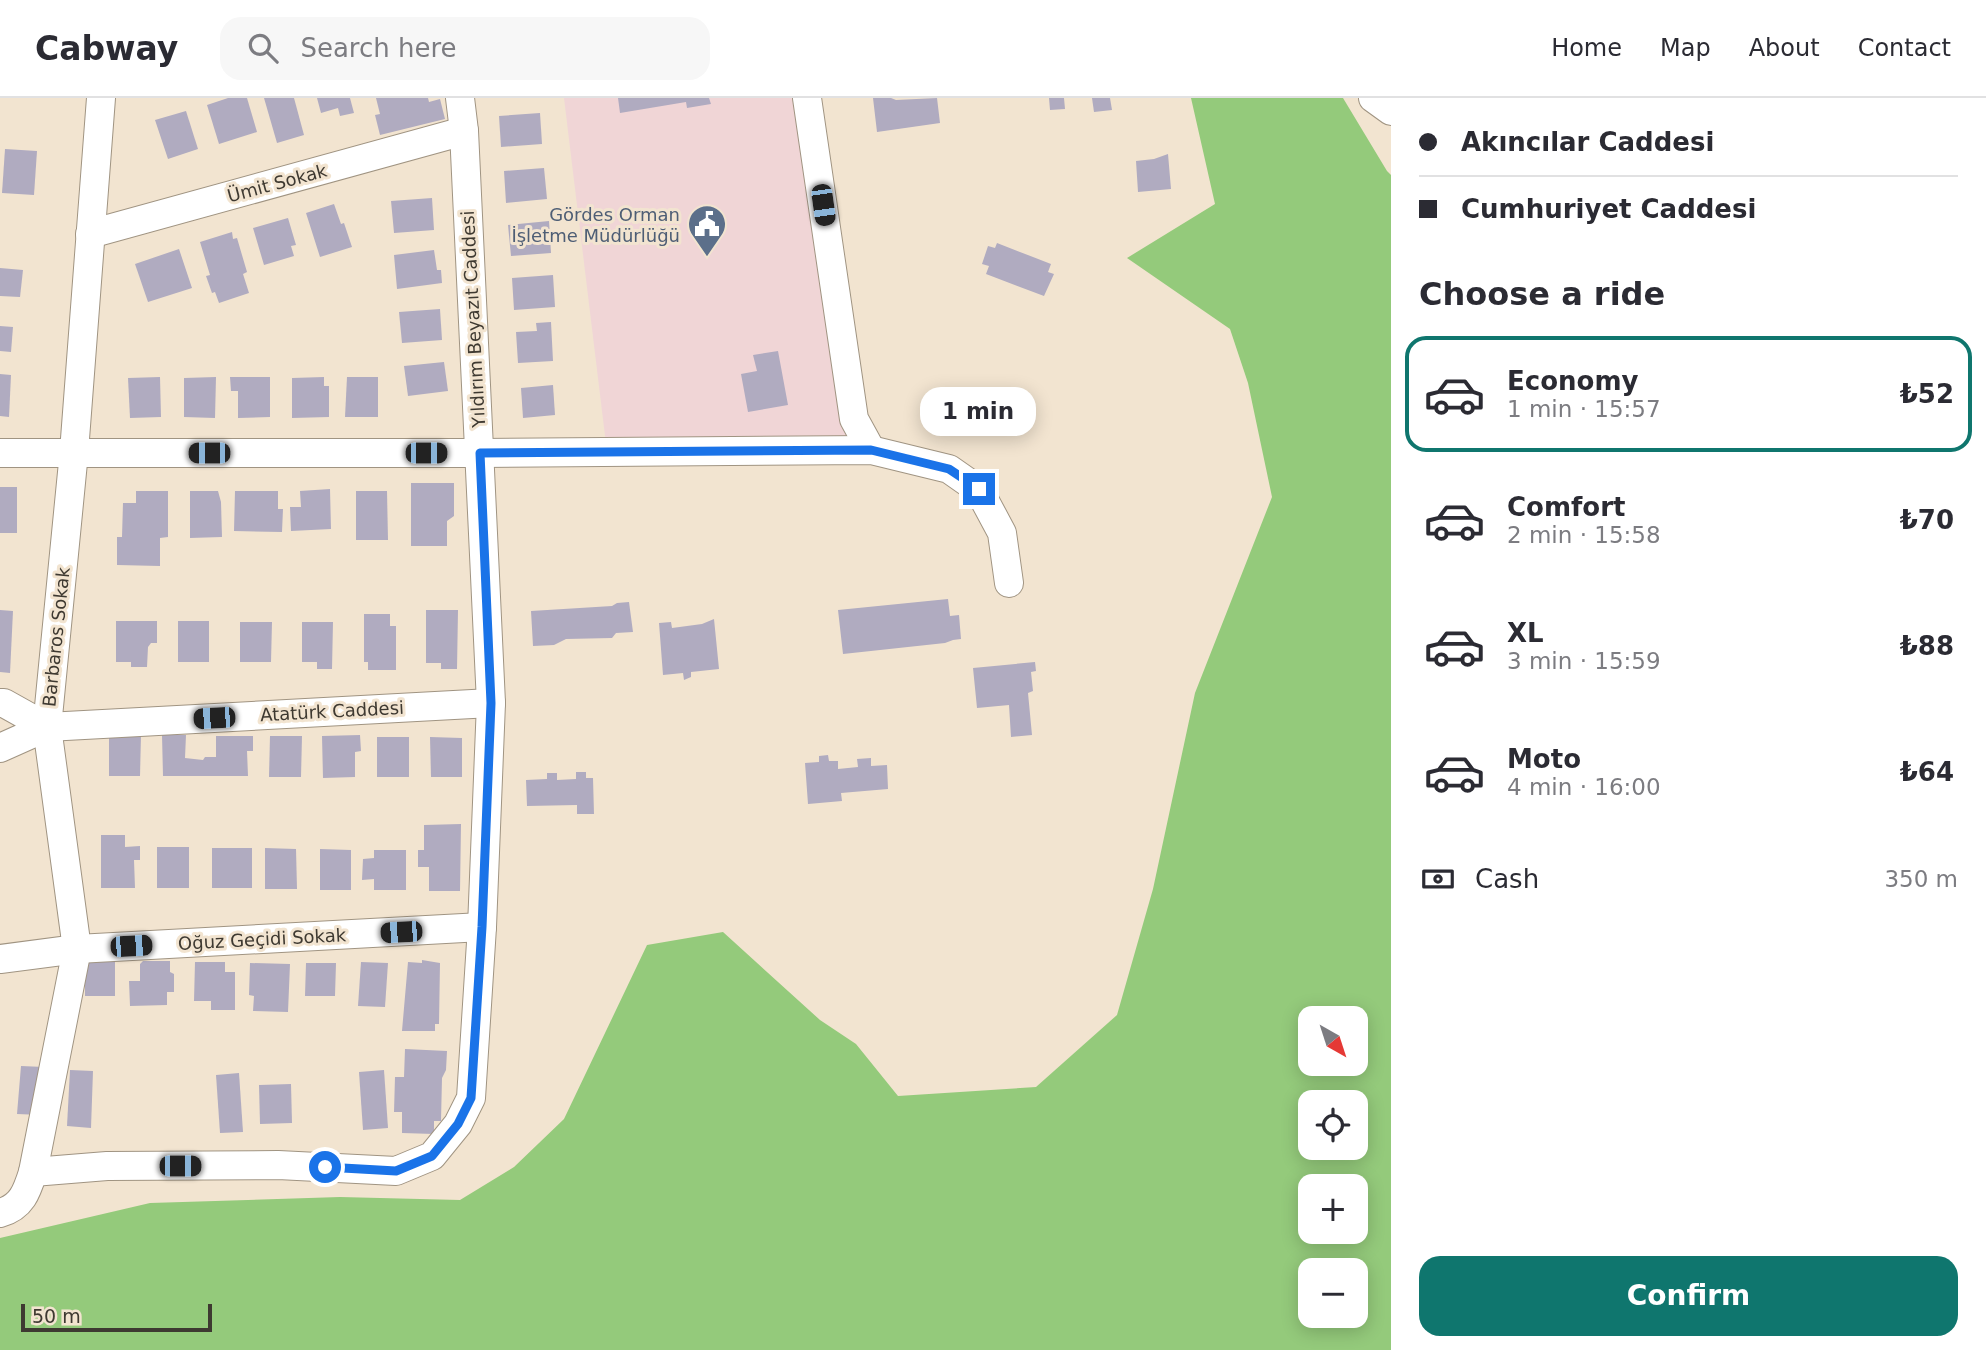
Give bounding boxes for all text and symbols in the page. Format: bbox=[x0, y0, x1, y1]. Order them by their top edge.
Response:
search box bbox=[220, 17, 710, 80]
text: Cabway bbox=[35, 29, 178, 68]
icon: search bbox=[244, 29, 282, 67]
text: Search here bbox=[300, 33, 457, 63]
text: Home bbox=[1551, 34, 1622, 62]
text: Map bbox=[1660, 34, 1711, 62]
text: About bbox=[1749, 34, 1820, 62]
text: Contact bbox=[1858, 34, 1951, 62]
text: Akıncılar Caddesi bbox=[1461, 127, 1714, 157]
street label: Ümit Sokak bbox=[225, 159, 330, 206]
car bbox=[810, 183, 837, 227]
text: Cumhuriyet Caddesi bbox=[1461, 194, 1756, 224]
public building icon: Gördes Orman İşletme Müdürlüğü bbox=[686, 203, 728, 258]
place label: Gördes Orman İşletme Müdürlüğü bbox=[511, 204, 680, 246]
street label: Yıldırım Beyazıt Caddesi bbox=[457, 210, 489, 429]
text: Choose a ride bbox=[1419, 275, 1665, 313]
icon: car bbox=[1423, 363, 1486, 426]
text: Economy bbox=[1507, 366, 1638, 396]
text: ₺52 bbox=[1900, 379, 1954, 409]
callout: 1 min bbox=[921, 388, 1037, 436]
text: 1 min · 15:57 bbox=[1507, 396, 1661, 422]
text: 1 min bbox=[942, 398, 1014, 424]
car bbox=[189, 443, 231, 464]
car bbox=[406, 443, 448, 464]
route end bbox=[963, 473, 995, 505]
icon: car bbox=[1423, 489, 1486, 552]
text: Comfort bbox=[1507, 492, 1625, 522]
text: ₺70 bbox=[1900, 505, 1954, 535]
text: 2 min · 15:58 bbox=[1507, 522, 1661, 548]
street label: Barbaros Sokak bbox=[38, 566, 74, 708]
icon: car bbox=[1423, 615, 1486, 678]
text: XL bbox=[1507, 618, 1544, 648]
text: ₺88 bbox=[1900, 631, 1954, 661]
text: 3 min · 15:59 bbox=[1507, 648, 1661, 674]
street label: Atatürk Caddesi bbox=[260, 697, 404, 725]
car bbox=[193, 706, 236, 730]
icon: car bbox=[1423, 741, 1486, 804]
text: Moto bbox=[1507, 744, 1581, 774]
text: ₺64 bbox=[1900, 757, 1954, 787]
text: 4 min · 16:00 bbox=[1507, 774, 1661, 800]
icon: cash bbox=[1419, 860, 1457, 898]
text: Cash bbox=[1475, 864, 1539, 894]
text: 350 m bbox=[1884, 866, 1958, 892]
car bbox=[380, 920, 423, 944]
street label: Oğuz Geçidi Sokak bbox=[177, 924, 347, 954]
car bbox=[110, 934, 153, 958]
north arrow bbox=[1298, 1006, 1368, 1076]
map controls bbox=[1298, 1006, 1368, 1328]
button: locate bbox=[1298, 1090, 1368, 1160]
route start bbox=[309, 1151, 341, 1183]
car bbox=[160, 1156, 202, 1177]
button: + bbox=[1298, 1174, 1368, 1244]
button: Confirm bbox=[1419, 1256, 1958, 1336]
button: − bbox=[1298, 1258, 1368, 1328]
scale bar bbox=[21, 1301, 212, 1333]
text: 50 m bbox=[32, 1305, 81, 1327]

